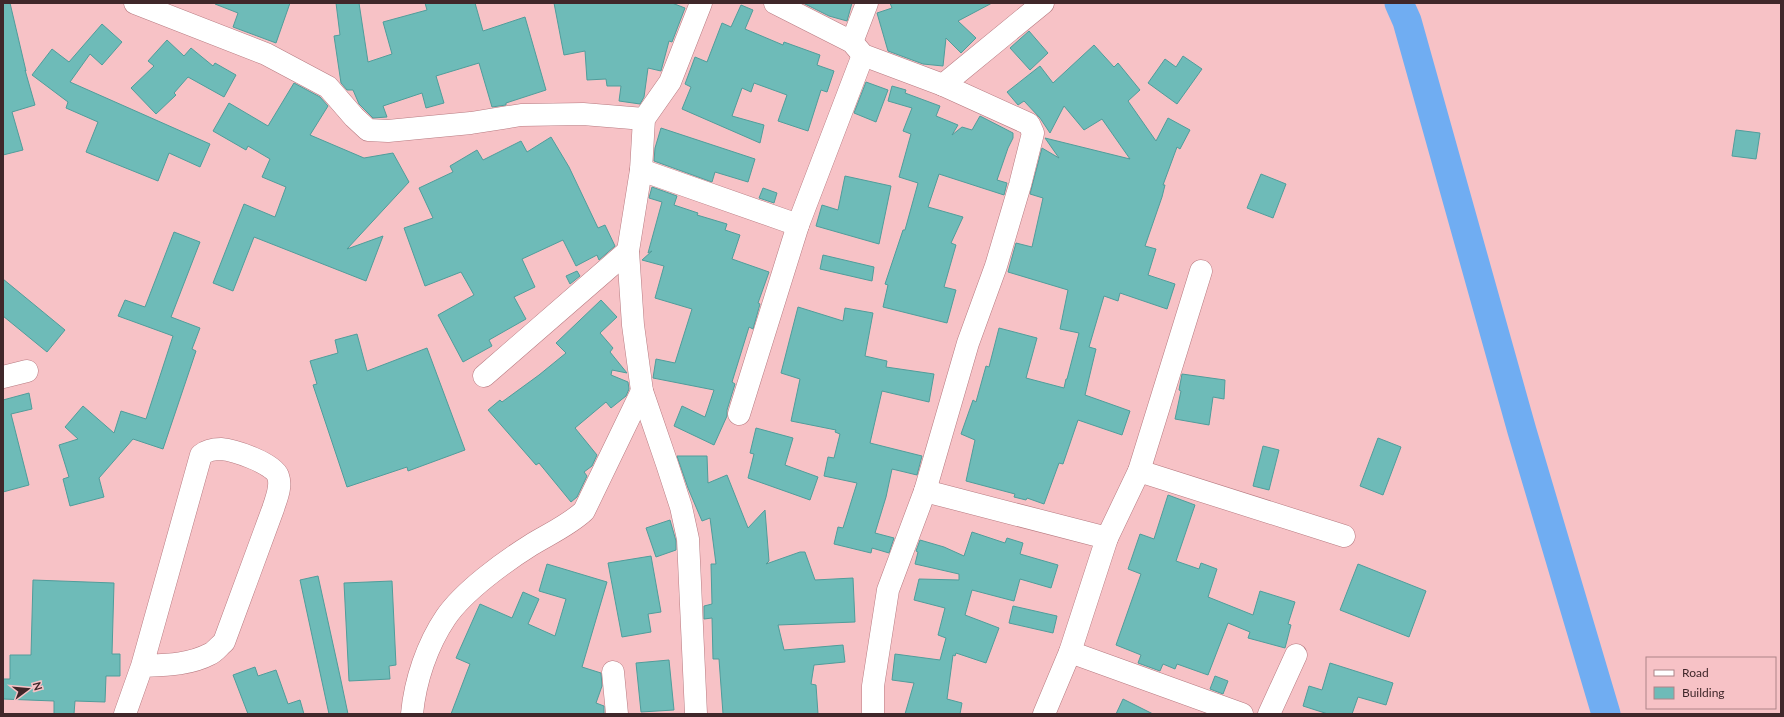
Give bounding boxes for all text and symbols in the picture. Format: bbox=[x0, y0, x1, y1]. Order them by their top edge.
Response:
legend bbox=[1646, 657, 1776, 709]
text: Road bbox=[1682, 665, 1709, 680]
north arrow bbox=[8, 669, 48, 709]
text: N bbox=[31, 680, 46, 692]
text: Building bbox=[1682, 685, 1725, 700]

